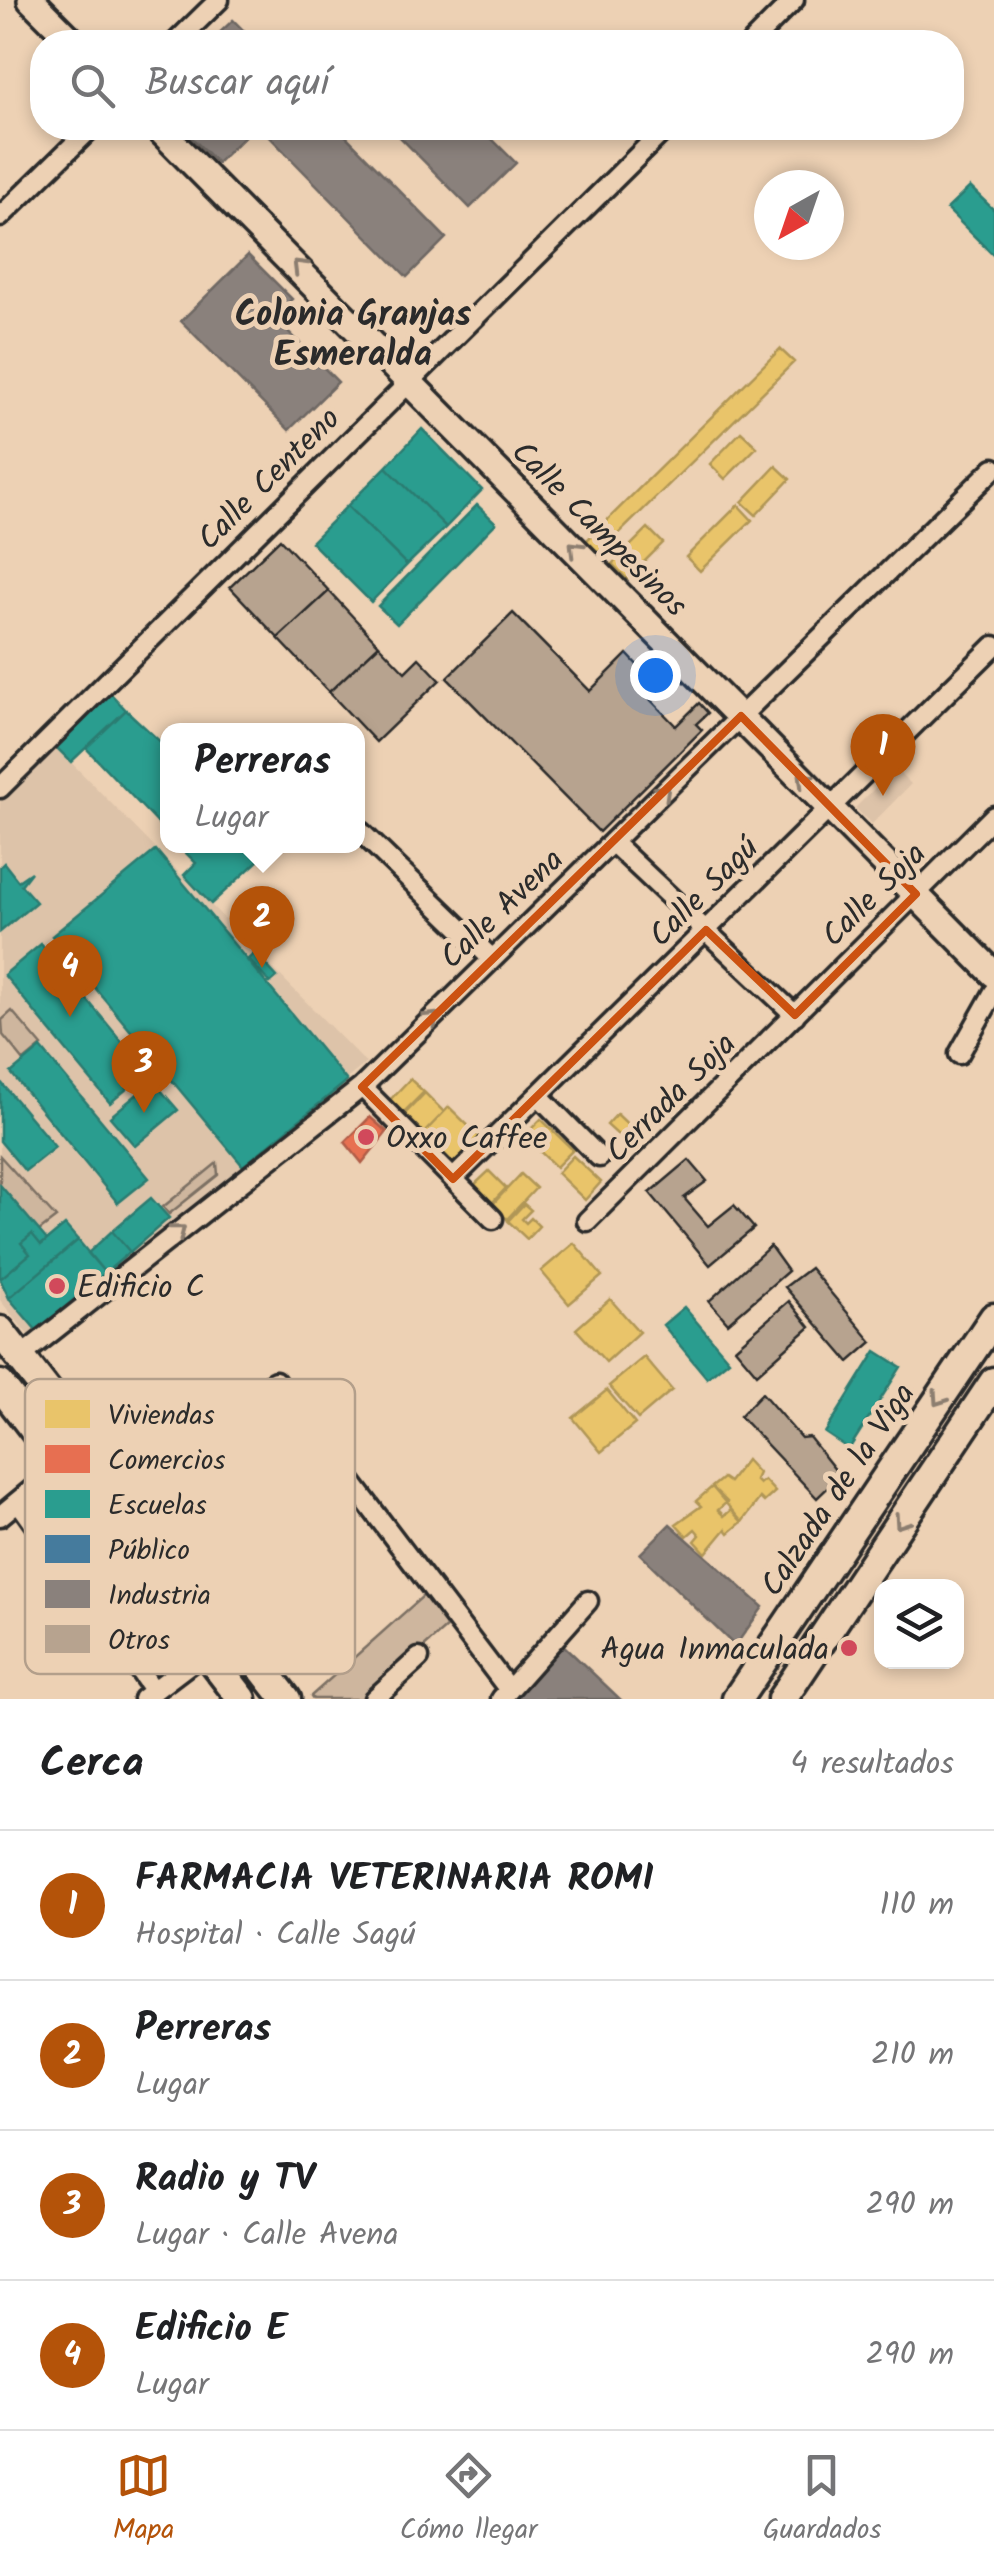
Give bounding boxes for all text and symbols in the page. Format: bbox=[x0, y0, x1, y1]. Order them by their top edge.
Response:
search box bbox=[30, 30, 964, 140]
text: Buscar aquí bbox=[145, 55, 329, 115]
icon: search bbox=[65, 58, 120, 113]
north arrow bbox=[754, 170, 844, 260]
one-way arrow bbox=[292, 260, 310, 278]
district label: Colonia Granjas Esmeralda bbox=[235, 288, 471, 384]
street label: Calle Centeno bbox=[186, 396, 354, 564]
street label: Calle Campesinos bbox=[498, 429, 699, 630]
one-way arrow bbox=[569, 542, 587, 560]
your location bbox=[630, 650, 681, 701]
pin: 1 bbox=[850, 714, 916, 796]
popup bbox=[160, 723, 365, 853]
text: Perreras bbox=[194, 733, 331, 793]
one-way arrow bbox=[797, 773, 815, 791]
one-way arrow bbox=[653, 785, 671, 803]
text: Lugar bbox=[194, 793, 268, 844]
street label: Calle Sagú bbox=[637, 825, 773, 960]
street label: Calle Soja bbox=[810, 831, 939, 960]
street label: Calle Avena bbox=[429, 837, 577, 983]
pin: 2 bbox=[230, 886, 294, 968]
pin: 4 bbox=[38, 934, 102, 1017]
one-way arrow bbox=[420, 1012, 438, 1030]
street label: Cerrada Soja bbox=[594, 1021, 749, 1176]
pin: 3 bbox=[112, 1030, 176, 1113]
place label: Oxxo Caffee bbox=[386, 1114, 547, 1165]
marker: Oxxo Caffee bbox=[355, 1126, 377, 1148]
one-way arrow bbox=[168, 1225, 186, 1243]
place label: Edificio C bbox=[77, 1263, 205, 1314]
marker: Edificio C bbox=[46, 1275, 68, 1297]
street label: Calzada de la Viga bbox=[748, 1373, 930, 1608]
legend bbox=[25, 1379, 355, 1674]
one-way arrow bbox=[933, 1389, 952, 1407]
text: Viviendas bbox=[108, 1394, 215, 1439]
text: Comercios bbox=[108, 1439, 225, 1484]
text: Escuelas bbox=[108, 1484, 207, 1529]
one-way arrow bbox=[895, 1510, 913, 1529]
text: Público bbox=[108, 1529, 190, 1574]
text: Industria bbox=[108, 1574, 211, 1619]
map controls bbox=[874, 1579, 964, 1669]
button: layers bbox=[874, 1579, 964, 1669]
text: Otros bbox=[108, 1619, 170, 1664]
place label: Agua Inmaculada bbox=[600, 1625, 829, 1676]
marker: Agua Inmaculada bbox=[838, 1637, 860, 1659]
text: Cerca bbox=[40, 1731, 144, 1798]
text: 4 resultados bbox=[790, 1739, 954, 1790]
text: FARMACIA VETERINARIA ROMI bbox=[135, 1850, 654, 1910]
text: 1 bbox=[68, 1880, 77, 1931]
text: 110 m bbox=[880, 1880, 954, 1931]
text: Hospital · Calle Sagú bbox=[135, 1910, 416, 1961]
text: Perreras bbox=[135, 2000, 271, 2060]
text: 2 bbox=[63, 2030, 82, 2081]
text: 210 m bbox=[871, 2030, 954, 2081]
text: Lugar bbox=[135, 2060, 209, 2111]
text: Radio y TV bbox=[135, 2150, 315, 2210]
text: 3 bbox=[64, 2180, 81, 2231]
text: 290 m bbox=[865, 2180, 954, 2231]
text: Lugar · Calle Avena bbox=[135, 2210, 398, 2261]
text: Edificio E bbox=[135, 2300, 287, 2360]
text: 4 bbox=[64, 2330, 81, 2381]
text: 290 m bbox=[865, 2330, 954, 2381]
text: Lugar bbox=[135, 2360, 209, 2411]
tab: Mapa bbox=[113, 2448, 174, 2553]
tab: Cómo llegar bbox=[400, 2448, 537, 2553]
tab: Guardados bbox=[763, 2448, 881, 2553]

